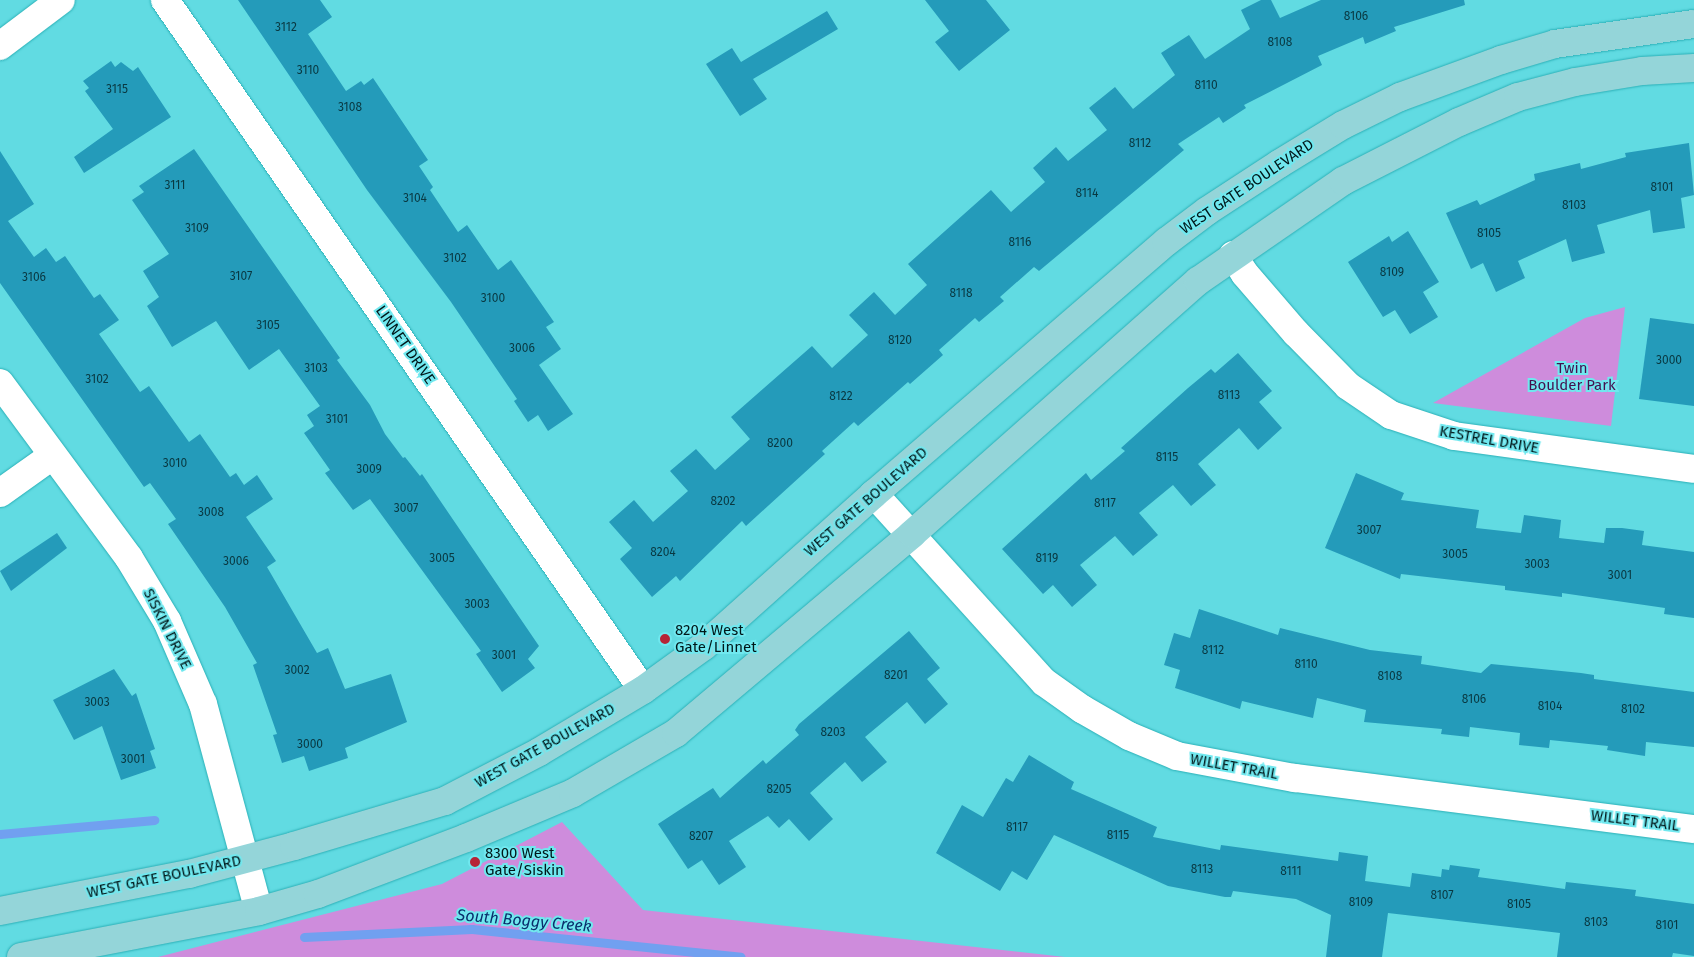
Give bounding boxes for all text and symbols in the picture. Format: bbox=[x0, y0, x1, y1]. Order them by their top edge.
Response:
house number: 8106 bbox=[1344, 10, 1368, 24]
house number: 3112 bbox=[275, 21, 297, 35]
house number: 8108 bbox=[1268, 36, 1292, 50]
house number: 3110 bbox=[297, 64, 319, 78]
house number: 8110 bbox=[1194, 79, 1218, 93]
house number: 3115 bbox=[106, 83, 128, 97]
house number: 3108 bbox=[338, 101, 362, 115]
street label: WEST GATE BOULEVARD bbox=[1177, 136, 1317, 238]
house number: 8112 bbox=[1129, 137, 1151, 151]
house number: 3111 bbox=[165, 179, 185, 193]
house number: 8101 bbox=[1650, 181, 1674, 195]
house number: 8114 bbox=[1076, 187, 1098, 201]
house number: 3104 bbox=[403, 192, 427, 206]
house number: 8103 bbox=[1562, 199, 1586, 213]
house number: 3109 bbox=[185, 222, 209, 236]
house number: 8105 bbox=[1477, 227, 1501, 241]
house number: 8116 bbox=[1009, 236, 1031, 250]
house number: 3102 bbox=[443, 252, 467, 266]
house number: 8109 bbox=[1380, 266, 1404, 280]
house number: 3107 bbox=[230, 270, 252, 284]
house number: 3106 bbox=[22, 271, 46, 285]
house number: 8118 bbox=[949, 287, 973, 301]
house number: 3100 bbox=[481, 292, 505, 306]
street label: LINNET DRIVE bbox=[371, 302, 439, 388]
house number: 3105 bbox=[256, 319, 280, 333]
house number: 8120 bbox=[888, 334, 912, 348]
house number: 3006 bbox=[509, 342, 535, 356]
house number: 3000 bbox=[1656, 354, 1682, 368]
park label: Twin Boulder Park bbox=[1528, 359, 1616, 394]
house number: 3103 bbox=[304, 362, 328, 376]
house number: 3102 bbox=[85, 373, 109, 387]
house number: 8113 bbox=[1218, 389, 1240, 403]
house number: 8122 bbox=[829, 390, 853, 404]
house number: 3101 bbox=[326, 413, 348, 427]
street label: KESTREL DRIVE bbox=[1438, 422, 1540, 458]
house number: 8200 bbox=[767, 437, 793, 451]
street label: WEST GATE BOULEVARD bbox=[801, 444, 931, 560]
house number: 8115 bbox=[1156, 451, 1178, 465]
house number: 3010 bbox=[163, 457, 187, 471]
house number: 3009 bbox=[356, 463, 382, 477]
house number: 8202 bbox=[711, 495, 735, 509]
house number: 8117 bbox=[1094, 497, 1116, 511]
house number: 3007 bbox=[394, 502, 418, 516]
house number: 3008 bbox=[198, 506, 224, 520]
house number: 3007 bbox=[1357, 524, 1381, 538]
house number: 8204 bbox=[650, 546, 676, 560]
house number: 3005 bbox=[1442, 548, 1468, 562]
house number: 3005 bbox=[429, 552, 455, 566]
house number: 8119 bbox=[1036, 552, 1058, 566]
house number: 3006 bbox=[223, 555, 249, 569]
house number: 3003 bbox=[1524, 558, 1550, 572]
house number: 3001 bbox=[1608, 569, 1632, 583]
street label: SISKIN DRIVE bbox=[139, 586, 195, 672]
house number: 3003 bbox=[464, 598, 490, 612]
place label: 8204 West Gate/Linnet bbox=[675, 621, 757, 656]
marker: 8204 West Gate/Linnet bbox=[659, 633, 671, 645]
house number: 8112 bbox=[1202, 644, 1224, 658]
house number: 3001 bbox=[492, 649, 516, 663]
house number: 8110 bbox=[1294, 658, 1318, 672]
house number: 3002 bbox=[284, 664, 310, 678]
house number: 8201 bbox=[884, 669, 908, 683]
house number: 8108 bbox=[1378, 670, 1402, 684]
house number: 8106 bbox=[1462, 693, 1486, 707]
house number: 3003 bbox=[84, 696, 110, 710]
street label: WEST GATE BOULEVARD bbox=[472, 700, 618, 792]
house number: 8104 bbox=[1538, 700, 1562, 714]
house number: 8102 bbox=[1621, 703, 1645, 717]
house number: 8203 bbox=[821, 726, 845, 740]
house number: 3000 bbox=[297, 738, 323, 752]
street label: WILLET TRAIL bbox=[1189, 750, 1279, 784]
house number: 3001 bbox=[121, 753, 145, 767]
house number: 8205 bbox=[766, 783, 792, 797]
street label: WILLET TRAIL bbox=[1590, 807, 1680, 835]
house number: 8117 bbox=[1006, 821, 1028, 835]
house number: 8115 bbox=[1107, 829, 1129, 843]
house number: 8207 bbox=[689, 830, 713, 844]
place label: 8300 West Gate/Siskin bbox=[485, 844, 564, 879]
street label: WEST GATE BOULEVARD bbox=[85, 852, 243, 902]
marker: 8300 West Gate/Siskin bbox=[469, 856, 481, 868]
house number: 8113 bbox=[1191, 863, 1213, 877]
house number: 8111 bbox=[1280, 865, 1302, 879]
house number: 8107 bbox=[1430, 889, 1454, 903]
house number: 8109 bbox=[1349, 896, 1373, 910]
house number: 8105 bbox=[1507, 898, 1531, 912]
water label: South Boggy Creek bbox=[456, 906, 592, 936]
house number: 8103 bbox=[1584, 916, 1608, 930]
house number: 8101 bbox=[1655, 919, 1679, 933]

